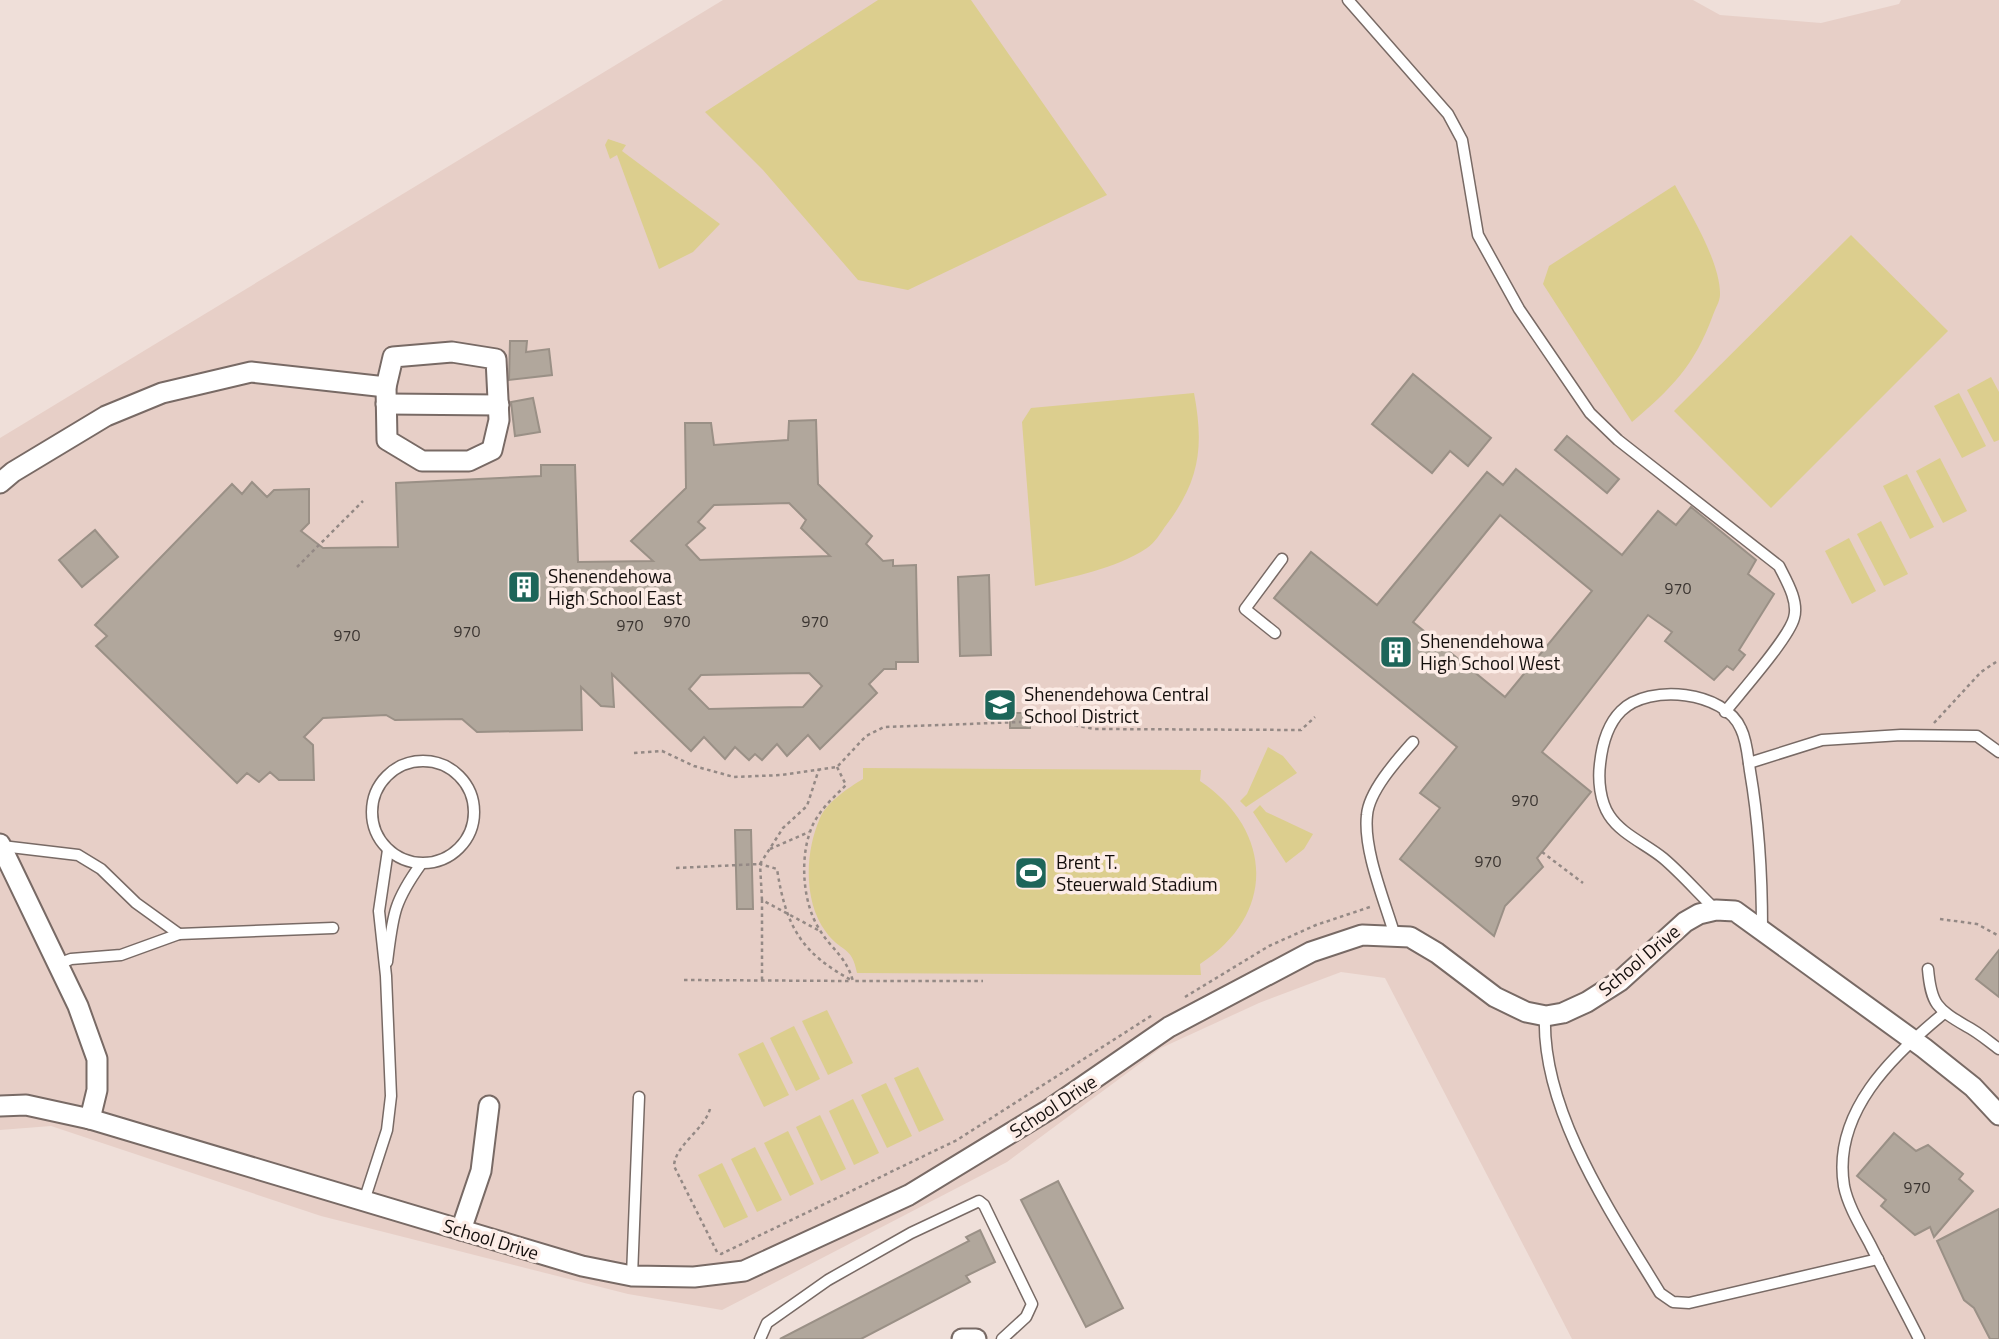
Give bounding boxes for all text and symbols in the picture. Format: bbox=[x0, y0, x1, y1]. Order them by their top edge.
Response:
place label: Shenendehowa High School East bbox=[548, 561, 682, 612]
building icon: Shenendehowa High School East bbox=[505, 568, 543, 606]
house number: 970 bbox=[1665, 576, 1691, 600]
house number: 970 bbox=[664, 609, 690, 633]
house number: 970 bbox=[802, 609, 828, 633]
house number: 970 bbox=[617, 613, 643, 637]
house number: 970 bbox=[454, 619, 480, 643]
house number: 970 bbox=[334, 623, 360, 647]
place label: Shenendehowa High School West bbox=[1420, 626, 1560, 677]
building icon: Shenendehowa High School West bbox=[1377, 633, 1415, 671]
place label: Shenendehowa Central School District bbox=[1024, 679, 1209, 730]
school or university icon: Shenendehowa Central School District bbox=[981, 686, 1019, 724]
house number: 970 bbox=[1512, 788, 1538, 812]
place label: Brent T. Steuerwald Stadium bbox=[1056, 847, 1218, 898]
house number: 970 bbox=[1475, 849, 1501, 873]
sports icon: Brent T. Steuerwald Stadium bbox=[1012, 854, 1050, 892]
street label: School Drive bbox=[1591, 917, 1686, 1003]
street label: School Drive bbox=[1003, 1066, 1102, 1145]
house number: 970 bbox=[1904, 1175, 1930, 1199]
street label: School Drive bbox=[440, 1210, 543, 1267]

